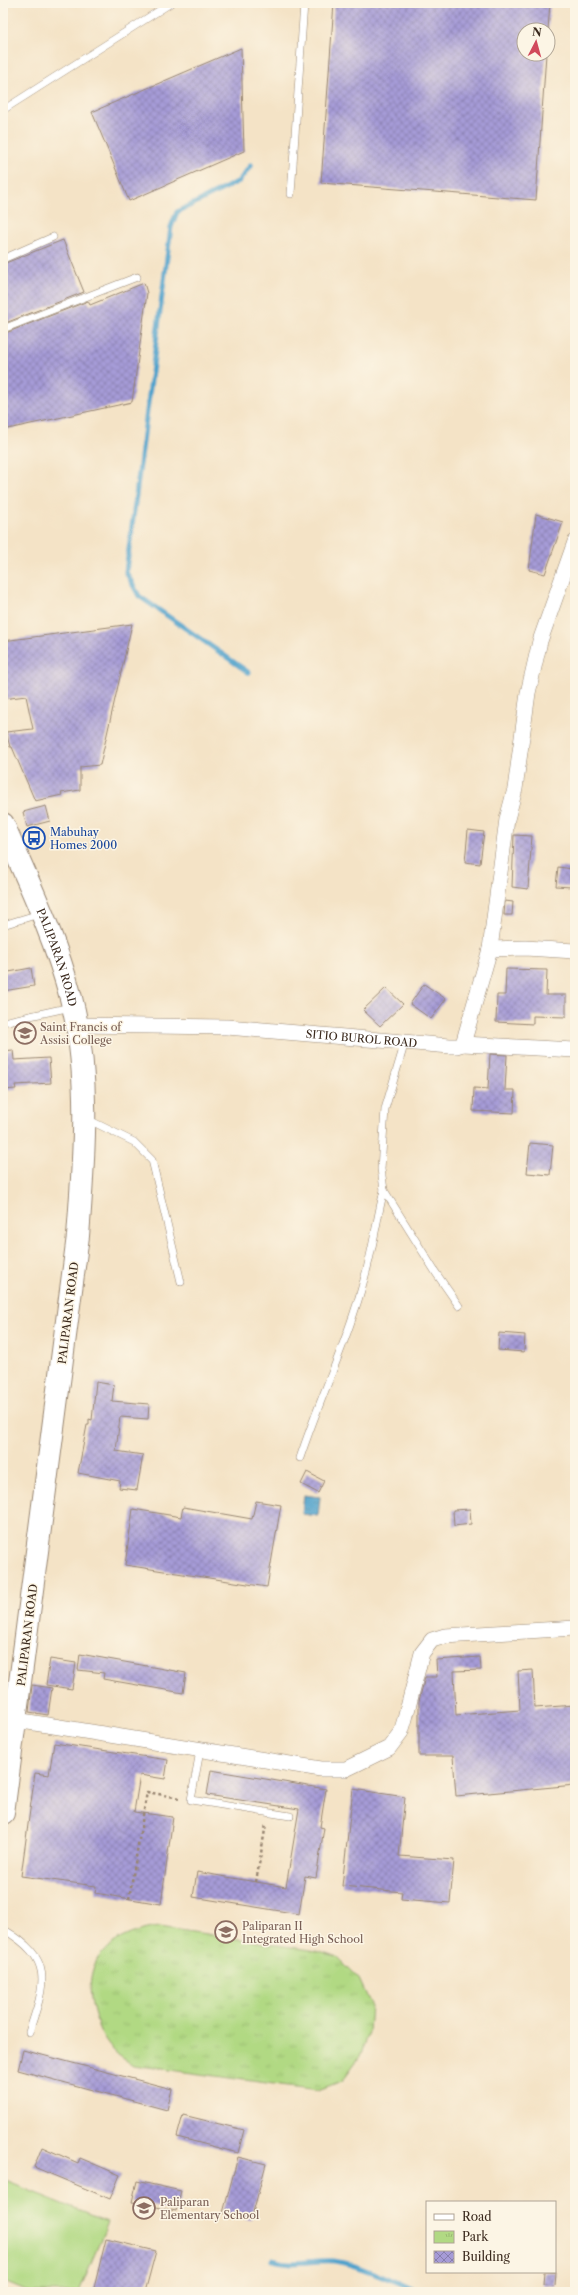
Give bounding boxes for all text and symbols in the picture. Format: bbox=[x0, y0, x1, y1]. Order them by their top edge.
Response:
north arrow bbox=[516, 22, 556, 62]
text: N bbox=[532, 25, 543, 40]
bus stop icon: Mabuhay Homes 2000 bbox=[21, 825, 47, 851]
place label: Mabuhay Homes 2000 bbox=[50, 825, 117, 852]
street label: PALIPARAN ROAD bbox=[34, 906, 80, 1008]
school or university icon: Saint Francis of Assisi College bbox=[12, 1020, 38, 1046]
place label: Saint Francis of Assisi College bbox=[39, 1020, 123, 1047]
street label: SITIO BUROL ROAD bbox=[305, 1027, 418, 1050]
street label: PALIPARAN ROAD bbox=[55, 1261, 81, 1365]
street label: PALIPARAN ROAD bbox=[14, 1583, 40, 1687]
school or university icon: Paliparan II Integrated High School bbox=[213, 1919, 239, 1945]
place label: Paliparan II Integrated High School bbox=[242, 1919, 364, 1946]
school or university icon: Paliparan Elementary School bbox=[131, 2195, 157, 2221]
place label: Paliparan Elementary School bbox=[160, 2195, 260, 2222]
legend bbox=[426, 2201, 556, 2273]
text: Road bbox=[462, 2209, 492, 2224]
text: Park bbox=[462, 2229, 489, 2244]
text: Building bbox=[462, 2249, 510, 2264]

